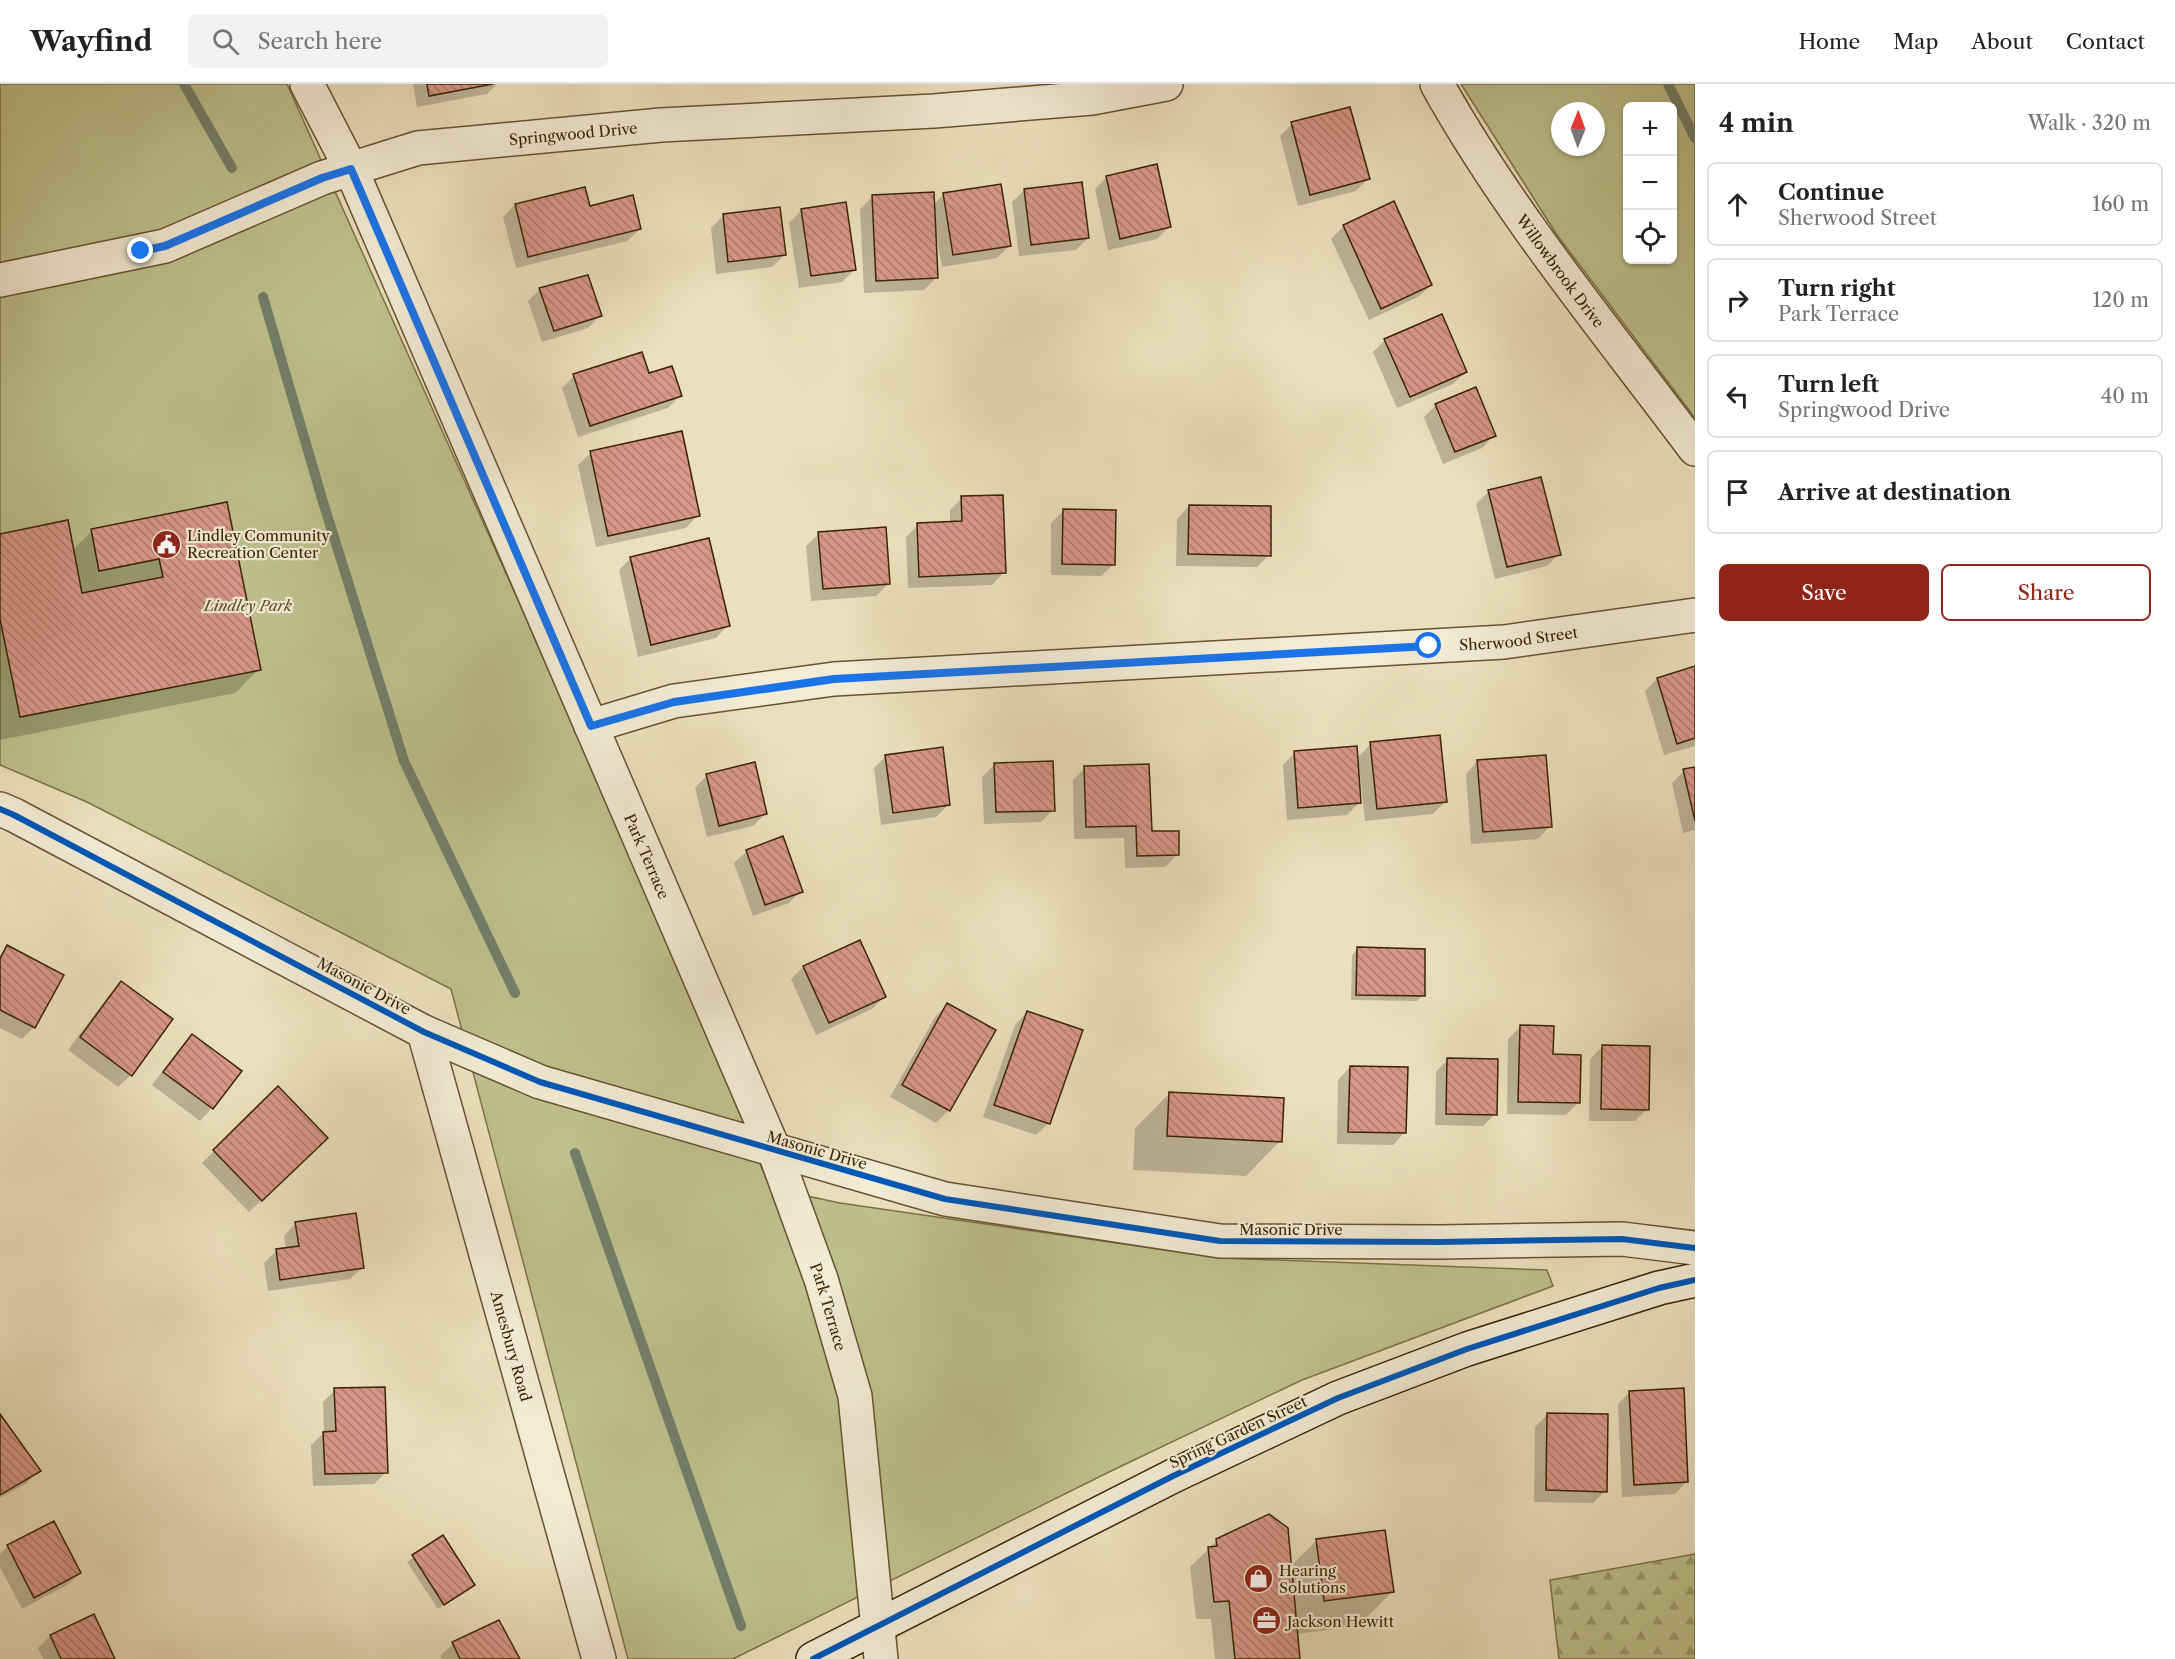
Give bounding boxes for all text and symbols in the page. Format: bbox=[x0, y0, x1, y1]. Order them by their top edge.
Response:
search box bbox=[188, 14, 608, 68]
text: Wayfind bbox=[30, 24, 152, 58]
icon: search bbox=[209, 25, 242, 58]
text: Search here bbox=[257, 28, 382, 55]
text: Home bbox=[1799, 29, 1860, 54]
text: Map bbox=[1893, 29, 1938, 54]
text: About bbox=[1971, 29, 2033, 54]
text: Contact bbox=[2066, 29, 2145, 54]
north arrow bbox=[1551, 102, 1605, 156]
map controls bbox=[1623, 102, 1677, 264]
button: + bbox=[1623, 102, 1677, 156]
text: 4 min bbox=[1719, 107, 1794, 139]
text: Walk · 320 m bbox=[2028, 111, 2151, 135]
street label: Springwood Drive bbox=[508, 118, 638, 149]
button: − bbox=[1623, 156, 1677, 210]
text: Continue bbox=[1778, 179, 1884, 206]
icon: ahead bbox=[1721, 188, 1754, 221]
text: 160 m bbox=[2092, 192, 2149, 216]
text: Sherwood Street bbox=[1778, 206, 1937, 230]
street label: Willowbrook Drive bbox=[1512, 209, 1609, 331]
button: locate bbox=[1623, 210, 1677, 264]
route end bbox=[127, 237, 153, 263]
text: Turn right bbox=[1778, 275, 1896, 302]
icon: right bbox=[1721, 284, 1754, 317]
text: 120 m bbox=[2092, 288, 2149, 312]
text: Park Terrace bbox=[1778, 302, 1899, 326]
text: Turn left bbox=[1778, 371, 1879, 398]
icon: left bbox=[1721, 380, 1754, 413]
text: 40 m bbox=[2101, 384, 2149, 408]
text: Springwood Drive bbox=[1778, 398, 1950, 422]
icon: arrive bbox=[1721, 476, 1754, 509]
text: Arrive at destination bbox=[1778, 479, 2011, 506]
place label: Lindley Community Recreation Center bbox=[187, 526, 331, 562]
public building icon: Lindley Community Recreation Center bbox=[150, 528, 182, 560]
button: Save bbox=[1719, 564, 1929, 621]
button: Share bbox=[1941, 564, 2151, 621]
park label: Lindley Park bbox=[203, 596, 292, 615]
street label: Sherwood Street bbox=[1459, 622, 1580, 654]
route start bbox=[1415, 632, 1441, 658]
street label: Park Terrace bbox=[621, 811, 674, 902]
street label: Masonic Drive bbox=[314, 953, 414, 1019]
street label: Masonic Drive bbox=[765, 1127, 869, 1173]
street label: Masonic Drive bbox=[1239, 1220, 1343, 1239]
street label: Park Terrace bbox=[806, 1260, 851, 1353]
street label: Amesbury Road bbox=[487, 1288, 536, 1403]
street label: Spring Garden Street bbox=[1166, 1391, 1311, 1472]
place label: Hearing Solutions bbox=[1279, 1561, 1346, 1597]
shop icon: Hearing Solutions bbox=[1242, 1563, 1274, 1595]
office icon: Jackson Hewitt bbox=[1250, 1605, 1282, 1637]
place label: Jackson Hewitt bbox=[1285, 1612, 1395, 1631]

